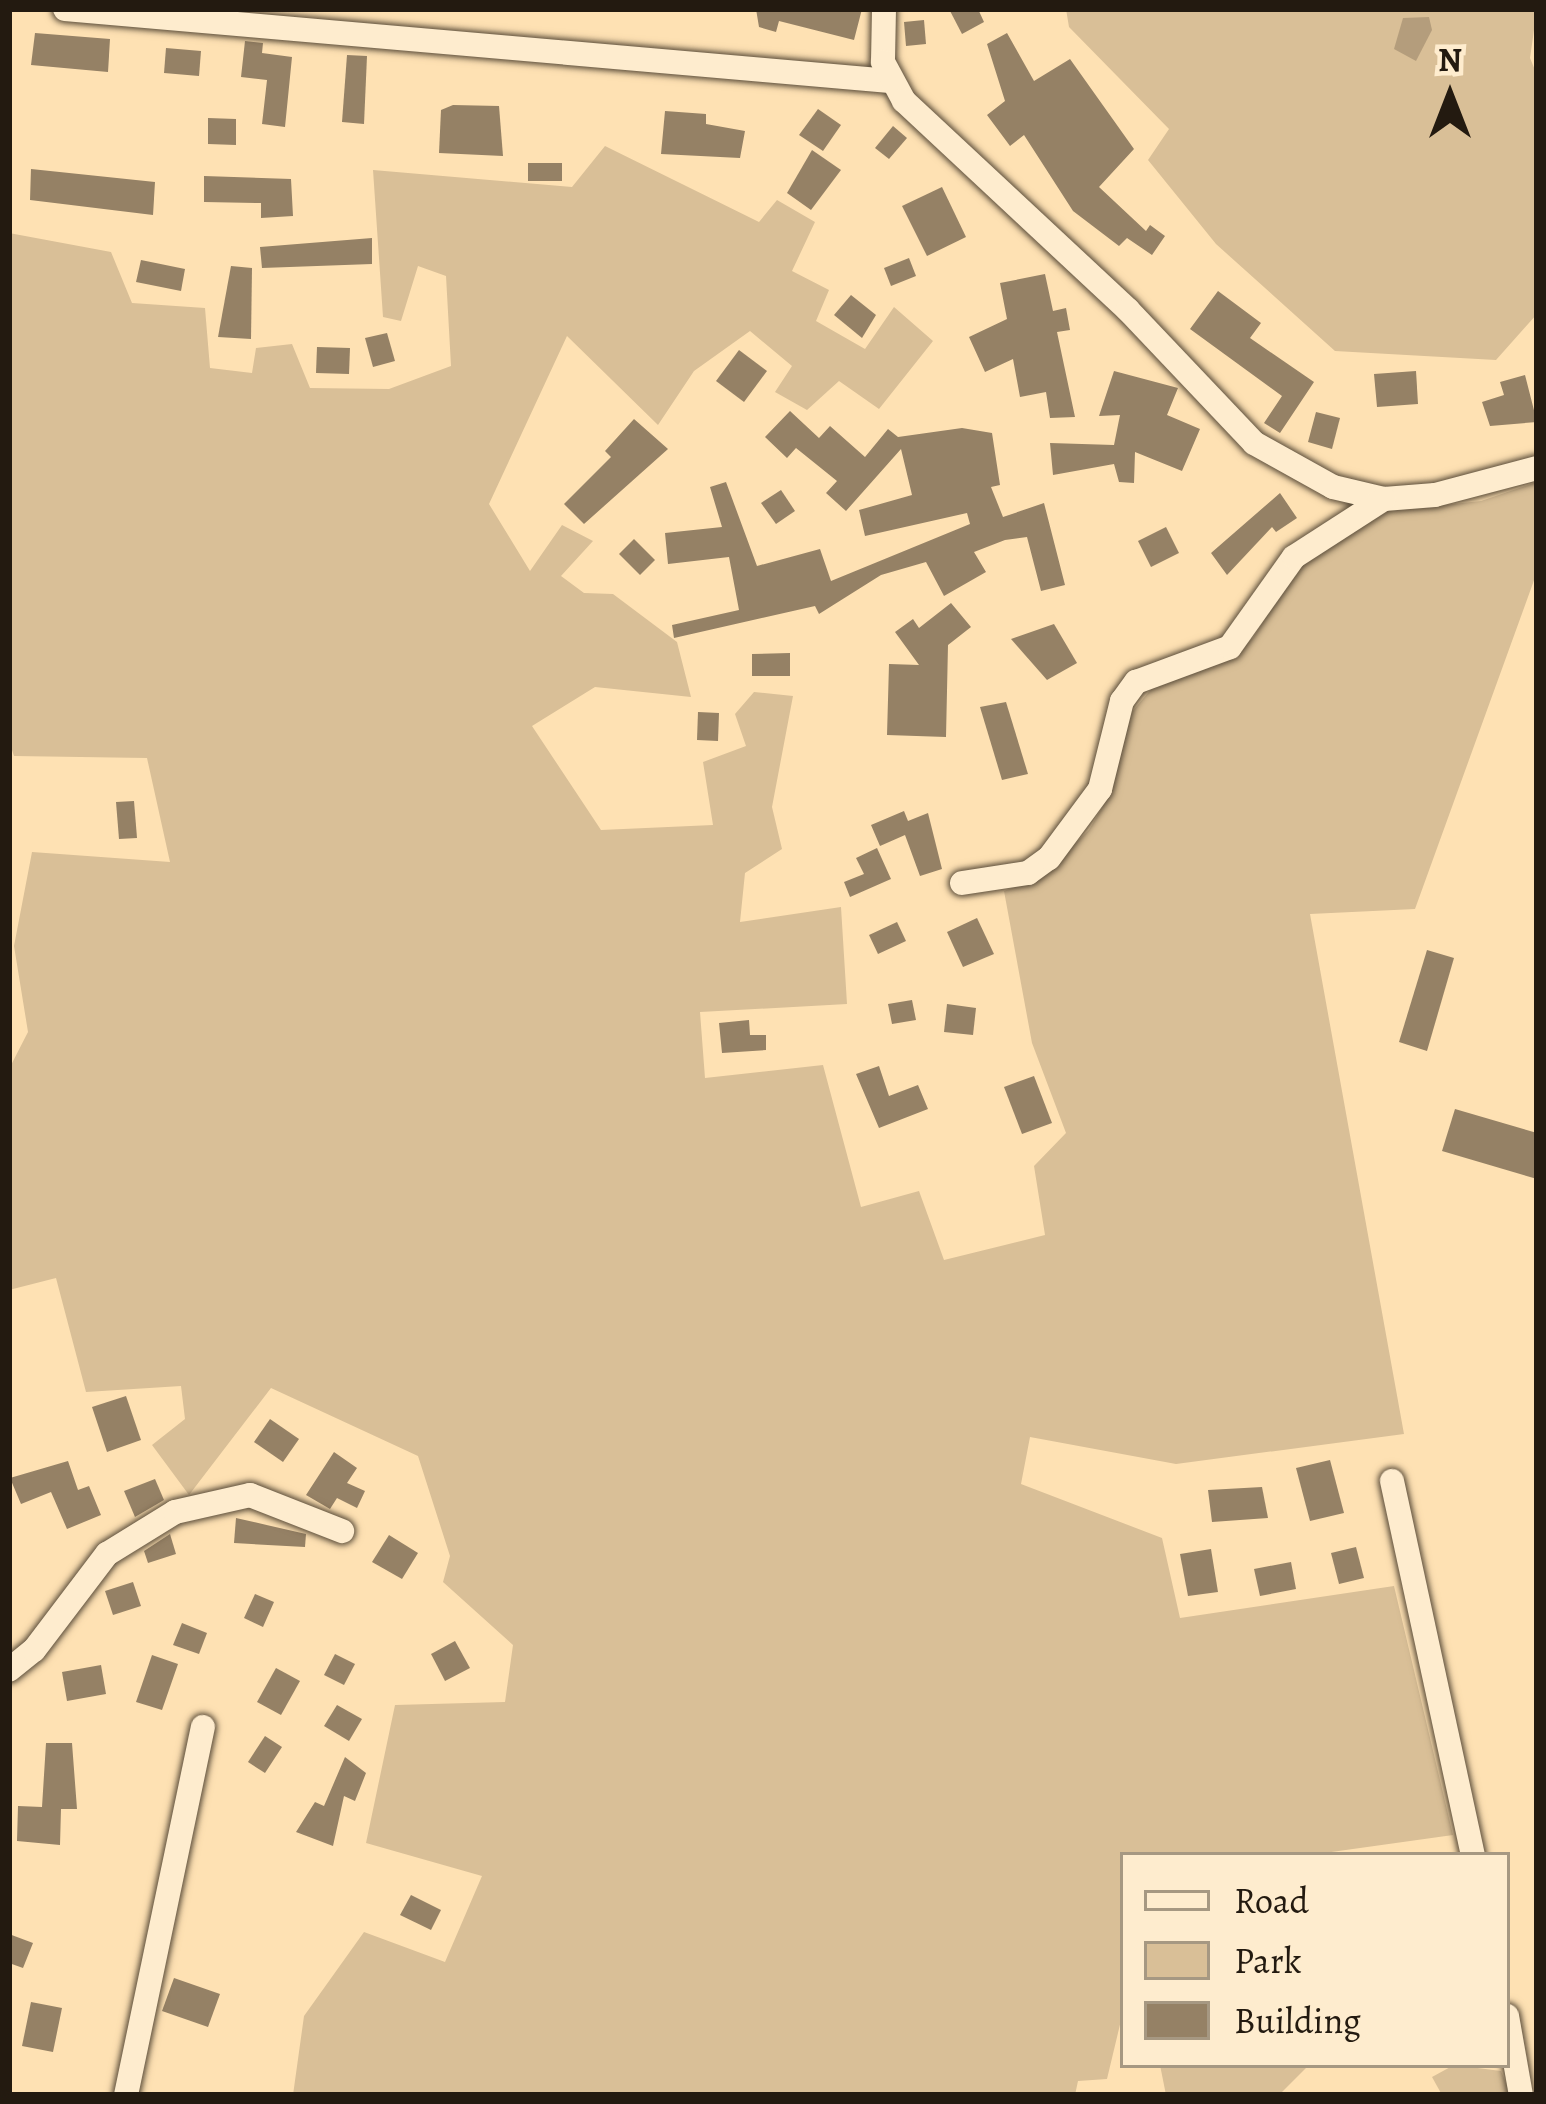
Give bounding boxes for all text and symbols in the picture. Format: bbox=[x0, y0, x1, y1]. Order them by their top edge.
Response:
north arrow bbox=[1390, 36, 1510, 156]
text: N bbox=[1438, 37, 1462, 82]
legend bbox=[1120, 1852, 1510, 2068]
text: Road bbox=[1234, 1876, 1309, 1925]
text: Park bbox=[1234, 1936, 1302, 1985]
text: Building bbox=[1234, 1996, 1361, 2045]

